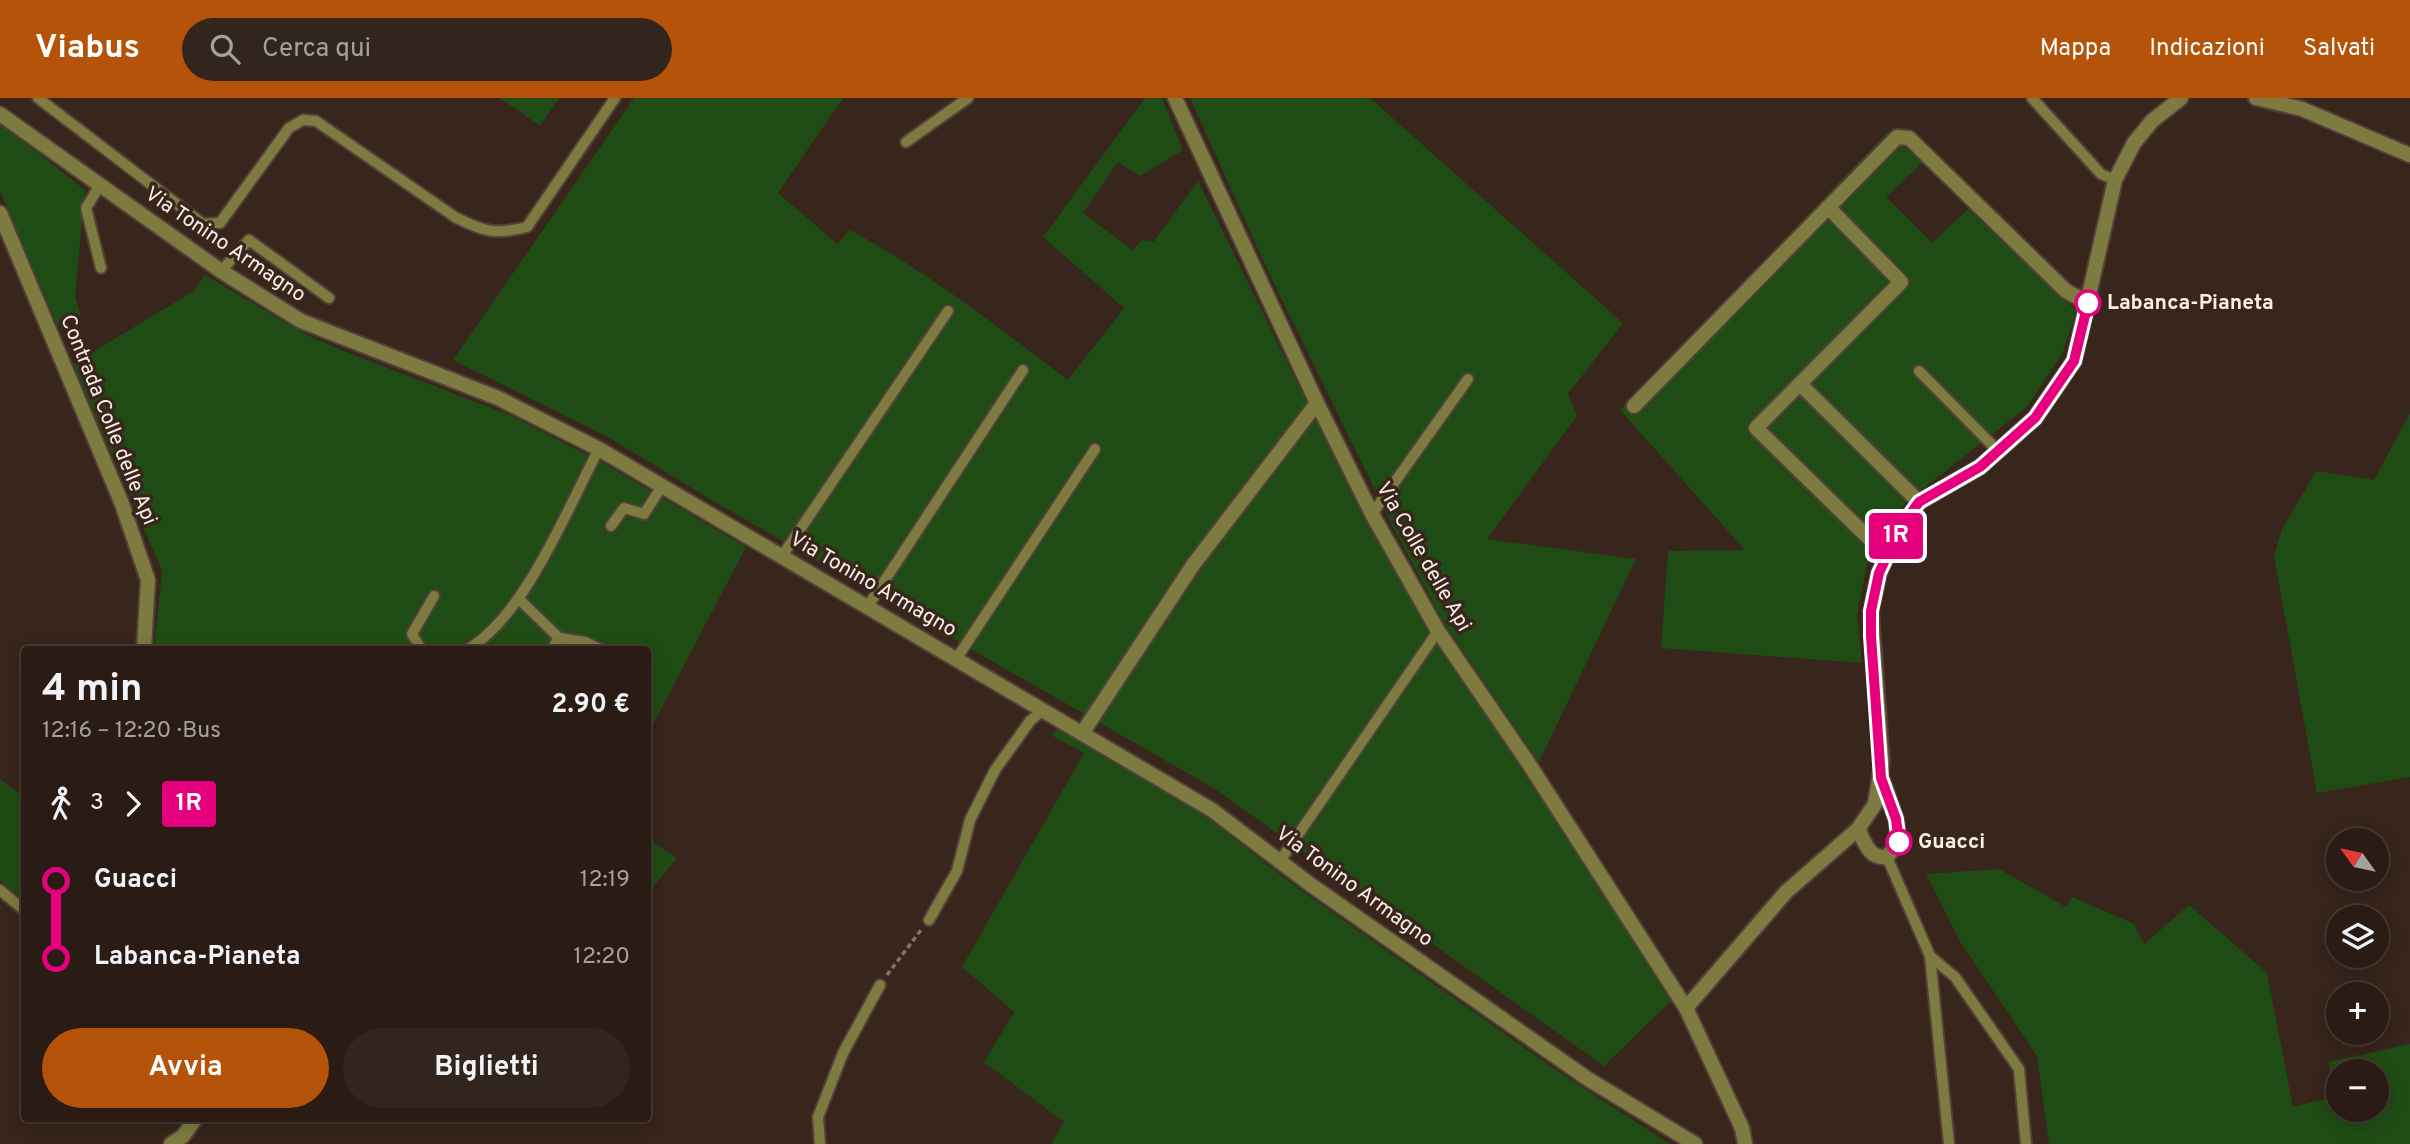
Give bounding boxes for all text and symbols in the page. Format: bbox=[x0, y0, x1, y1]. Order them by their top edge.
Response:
search box bbox=[182, 18, 672, 81]
text: Viabus bbox=[35, 28, 140, 70]
icon: search bbox=[206, 30, 244, 68]
text: Cerca qui bbox=[262, 33, 371, 66]
text: Mappa bbox=[2040, 34, 2111, 64]
text: Indicazioni bbox=[2149, 34, 2265, 64]
text: Salvati bbox=[2303, 34, 2375, 64]
street label: Via Tonino Armagno bbox=[139, 181, 311, 309]
marker: Labanca-Pianeta bbox=[2075, 290, 2101, 316]
place label: Labanca-Pianeta bbox=[2107, 290, 2274, 317]
street label: Contrada Colle delle Api bbox=[53, 311, 163, 529]
street label: Via Colle delle Api bbox=[1369, 477, 1477, 637]
line badge: 1R bbox=[1864, 513, 1927, 559]
text: 1R bbox=[1883, 521, 1909, 551]
street label: Via Tonino Armagno bbox=[785, 526, 961, 644]
text: 4 min bbox=[42, 666, 142, 715]
text: 2.90 € bbox=[552, 689, 630, 722]
text: 12:16 – 12:20 · Bus bbox=[42, 717, 221, 746]
icon: walk bbox=[42, 785, 80, 823]
icon: forward bbox=[114, 785, 152, 823]
text: 3 bbox=[90, 789, 104, 818]
text: 1R bbox=[176, 789, 202, 819]
street label: Via Tonino Armagno bbox=[1270, 821, 1438, 953]
north arrow bbox=[2326, 828, 2389, 891]
map controls bbox=[2326, 828, 2389, 1122]
marker: Guacci bbox=[1886, 829, 1912, 855]
place label: Guacci bbox=[1918, 829, 1985, 856]
text: Guacci bbox=[94, 864, 177, 897]
text: 12:19 bbox=[580, 866, 630, 895]
button: layers bbox=[2326, 905, 2389, 968]
text: Labanca-Pianeta bbox=[94, 941, 301, 974]
text: 12:20 bbox=[573, 943, 630, 972]
button: + bbox=[2326, 982, 2389, 1045]
button: Avvia bbox=[42, 1028, 329, 1108]
button: Biglietti bbox=[343, 1028, 630, 1108]
button: − bbox=[2326, 1059, 2389, 1122]

